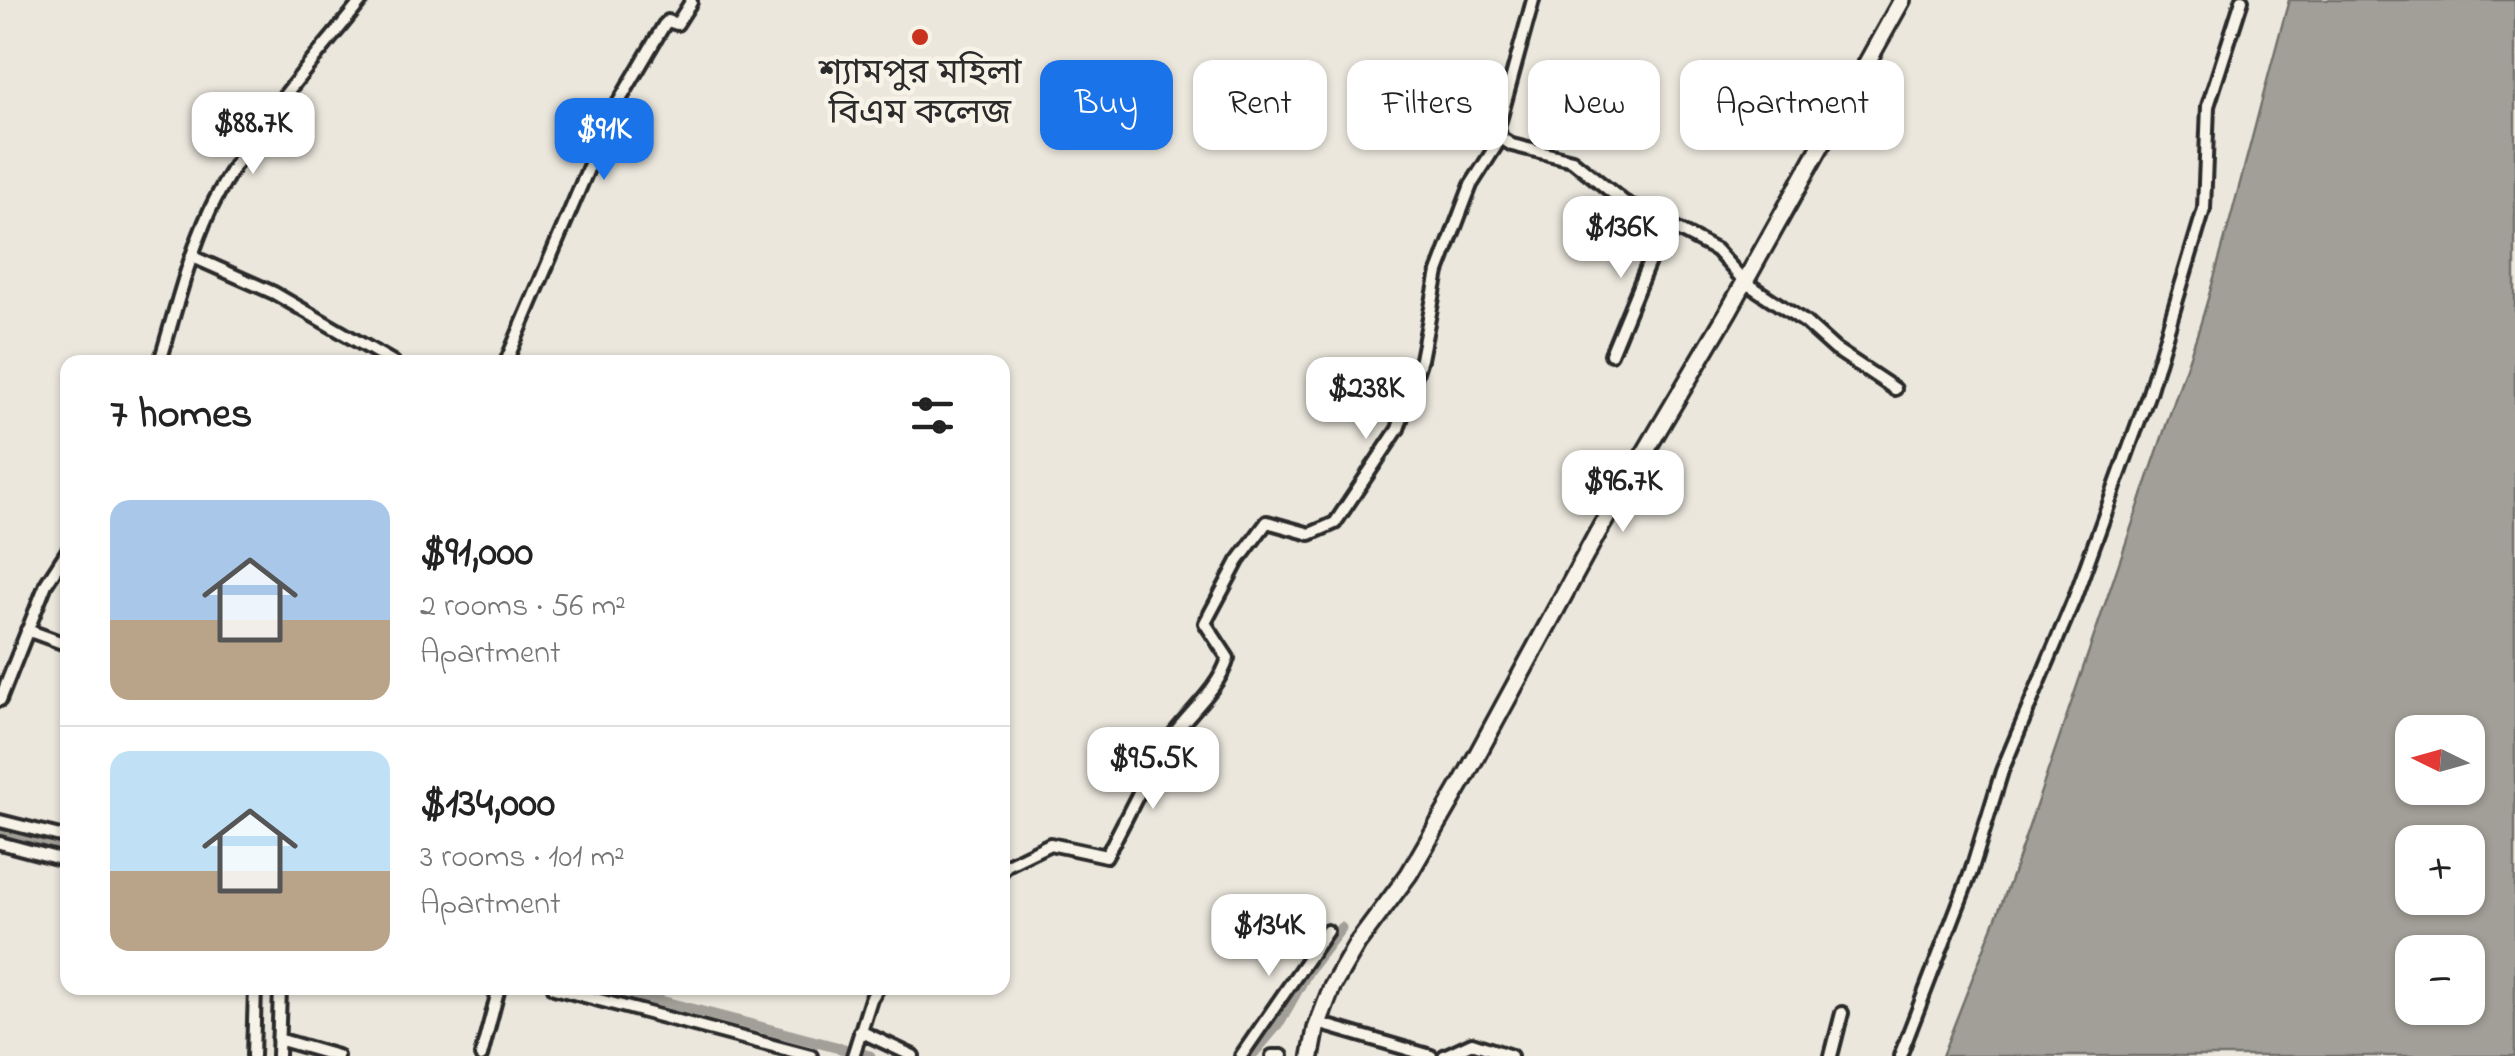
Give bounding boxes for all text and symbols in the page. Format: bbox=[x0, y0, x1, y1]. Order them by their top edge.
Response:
marker: শ্যামপুর মহিলা বিএম কলেজ bbox=[909, 26, 931, 48]
place label: শ্যামপুর মহিলা বিএম কলেজ bbox=[817, 49, 1022, 140]
chip: Buy bbox=[1040, 60, 1173, 150]
chip: Rent bbox=[1193, 60, 1327, 150]
chip: Filters bbox=[1347, 60, 1508, 150]
chip: New bbox=[1528, 60, 1660, 150]
chip: Apartment bbox=[1680, 60, 1904, 150]
pin: $88.7K bbox=[172, 92, 334, 177]
pin: $91K bbox=[545, 98, 663, 183]
text: $88.7K bbox=[214, 101, 292, 148]
text: $91K bbox=[577, 107, 631, 154]
pin: $136K bbox=[1551, 196, 1691, 281]
text: $136K bbox=[1585, 205, 1657, 252]
pin: $238K bbox=[1296, 357, 1436, 442]
text: $238K bbox=[1328, 366, 1404, 413]
text: 7 homes bbox=[110, 385, 252, 446]
icon: filters bbox=[905, 388, 960, 443]
pin: $96.7K bbox=[1542, 450, 1704, 535]
text: $96.7K bbox=[1584, 459, 1662, 506]
text: $91,000 bbox=[420, 523, 533, 584]
icon: home bbox=[190, 540, 310, 660]
text: 2 rooms · 56 m² bbox=[420, 584, 626, 631]
text: Apartment bbox=[420, 631, 561, 678]
north arrow bbox=[2395, 715, 2485, 805]
map controls bbox=[2395, 715, 2485, 1025]
pin: $95.5K bbox=[1072, 727, 1234, 812]
text: $95.5K bbox=[1109, 736, 1197, 783]
text: $134,000 bbox=[420, 774, 555, 835]
icon: home bbox=[190, 791, 310, 911]
button: + bbox=[2395, 825, 2485, 915]
text: 3 rooms · 101 m² bbox=[420, 835, 625, 882]
text: Apartment bbox=[420, 882, 561, 929]
pin: $134K bbox=[1199, 894, 1339, 979]
text: $134K bbox=[1233, 903, 1305, 950]
button: − bbox=[2395, 935, 2485, 1025]

